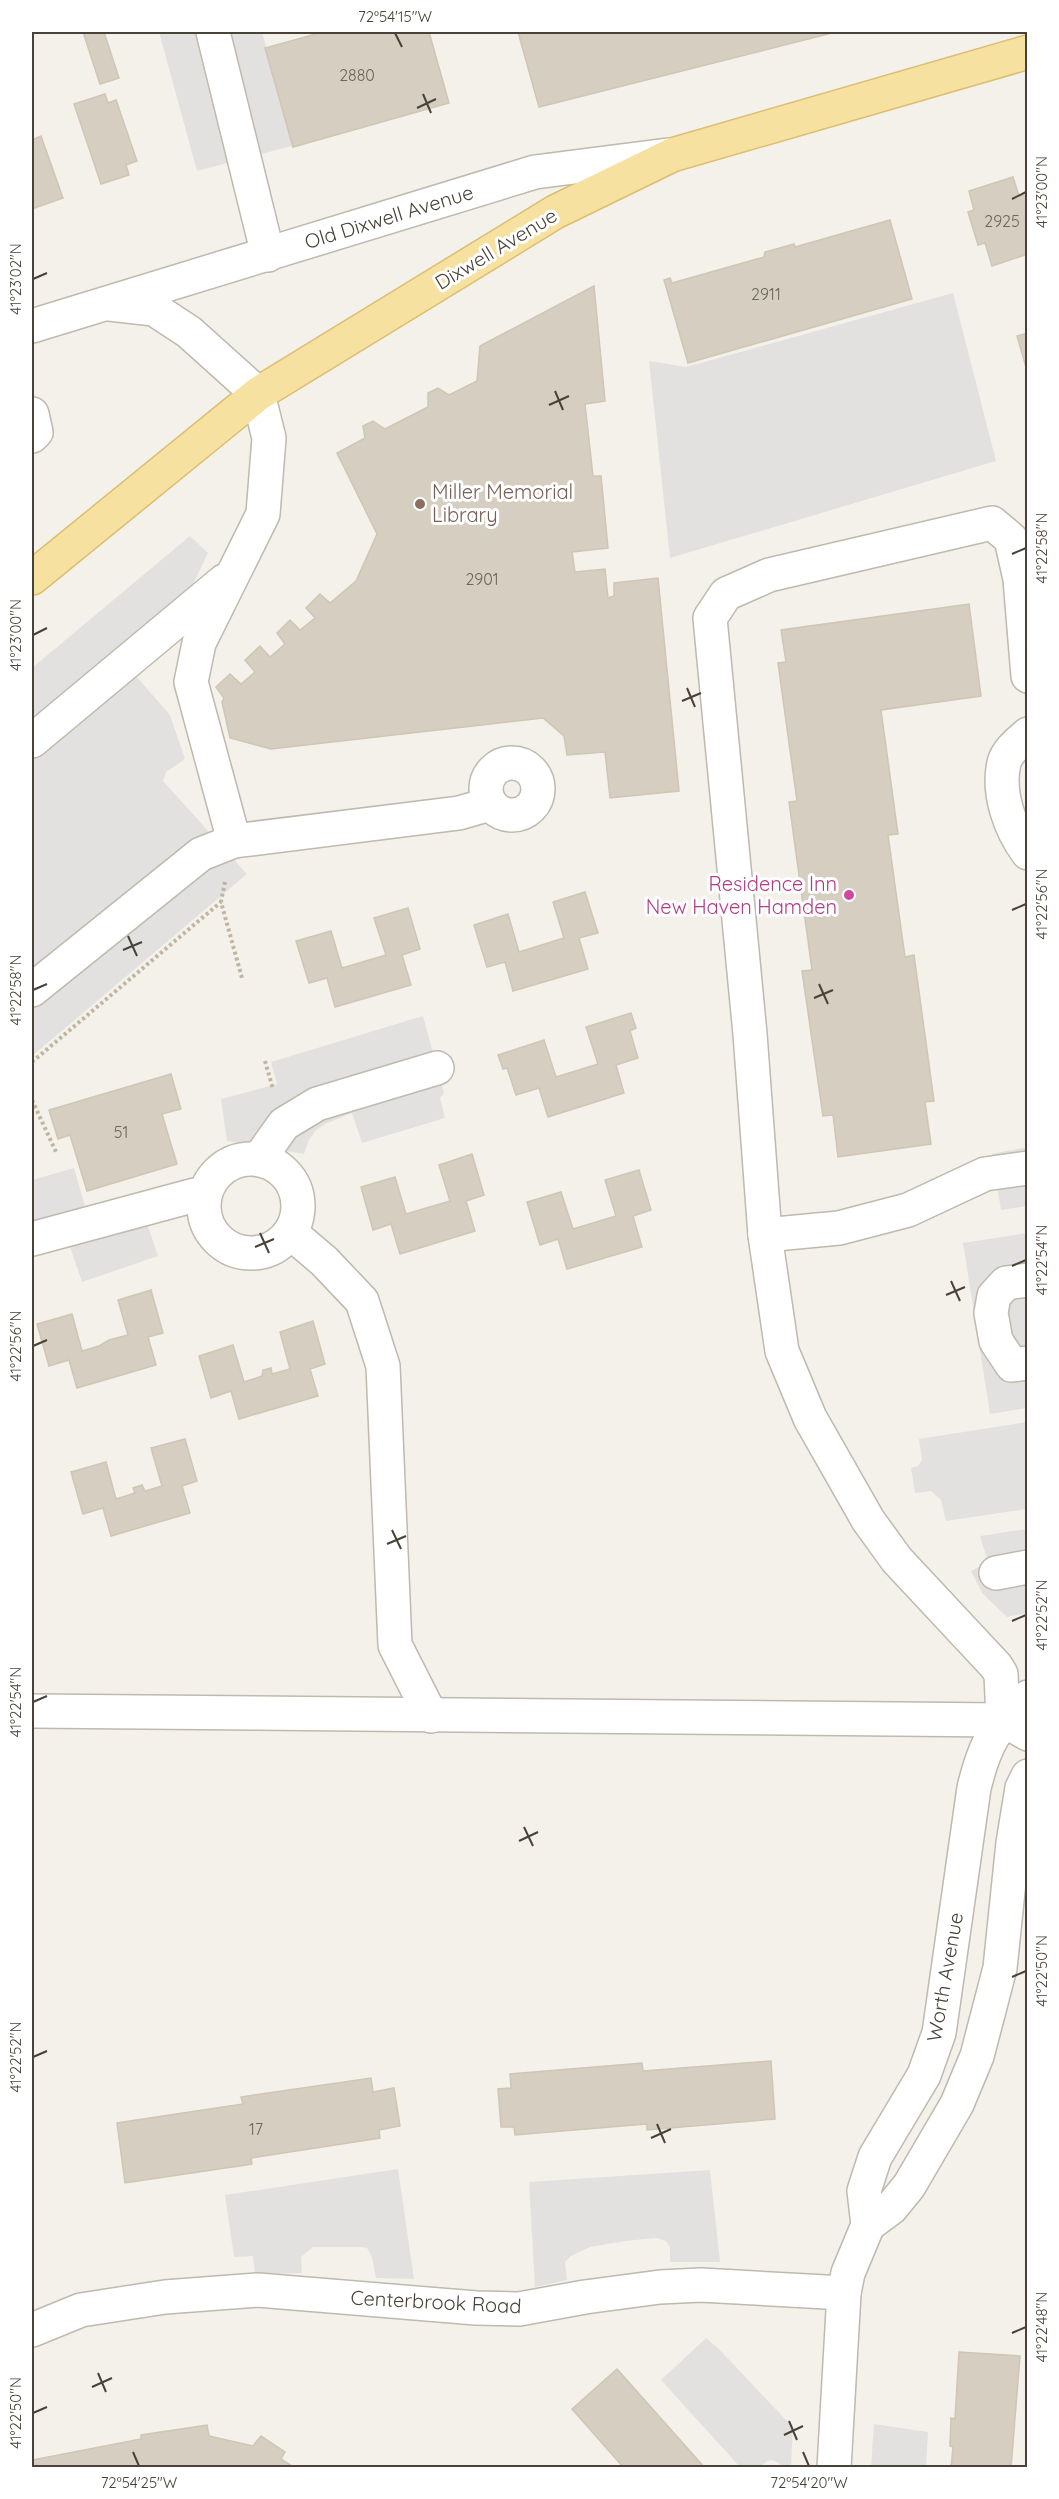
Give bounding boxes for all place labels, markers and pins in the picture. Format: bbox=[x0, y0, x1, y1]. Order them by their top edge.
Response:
place label: Miller Memorial Library bbox=[432, 479, 573, 527]
marker: Miller Memorial Library bbox=[413, 497, 427, 511]
place label: Residence Inn New Haven Hamden bbox=[646, 871, 837, 919]
marker: Residence Inn New Haven Hamden bbox=[842, 888, 856, 902]

